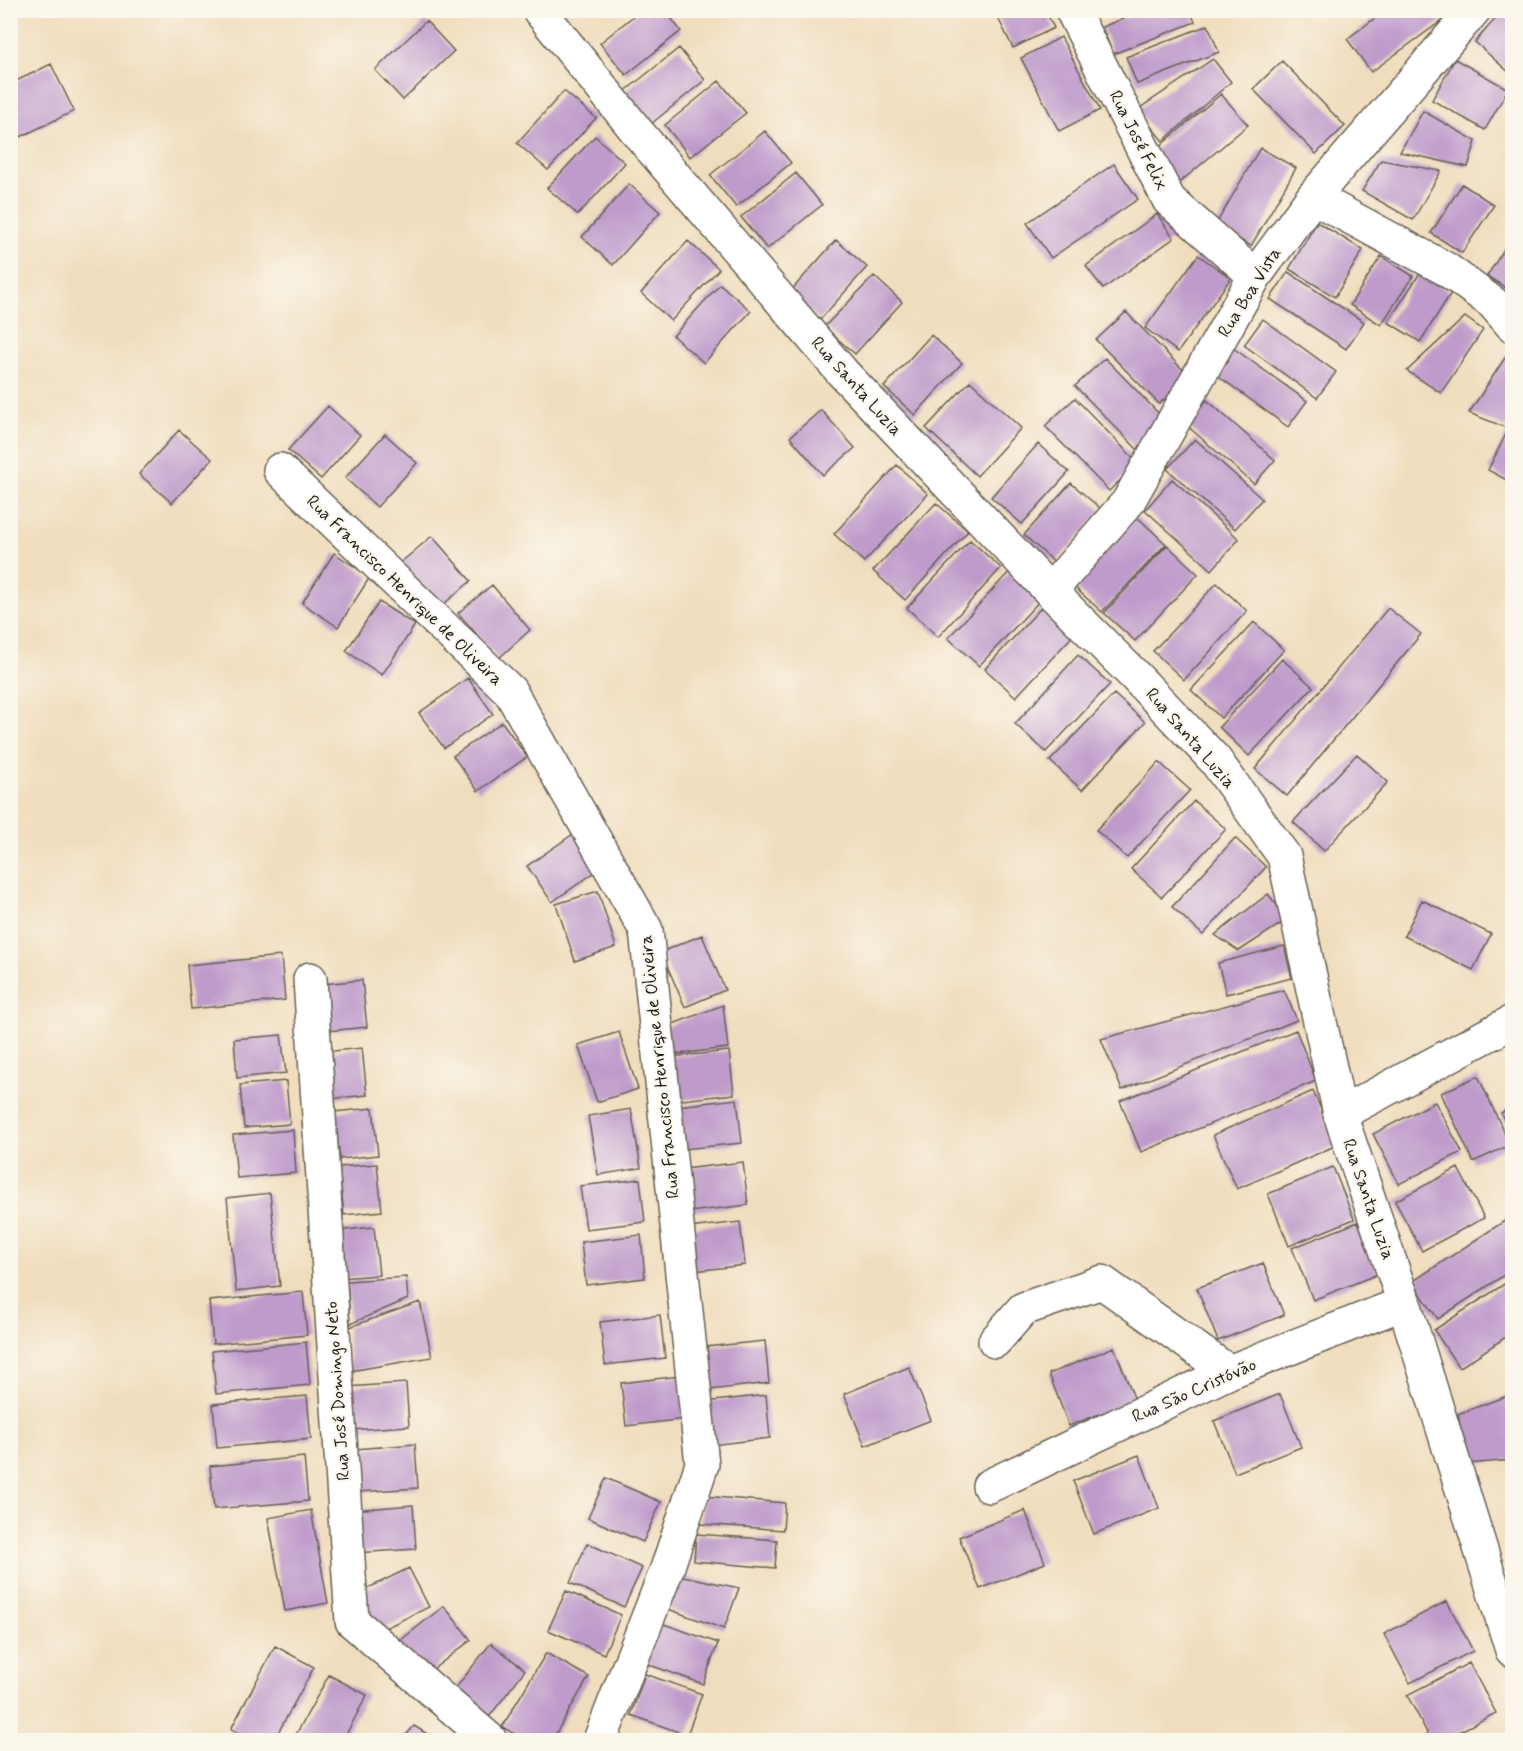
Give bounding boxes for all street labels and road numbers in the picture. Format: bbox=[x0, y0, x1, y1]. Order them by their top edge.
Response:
street label: Rua José Felix bbox=[1103, 87, 1173, 194]
street label: Rua Boa Vista bbox=[1213, 243, 1287, 342]
street label: Rua Santa Luzia bbox=[805, 332, 907, 442]
street label: Rua Francisco Henrique de Oliveira bbox=[301, 490, 508, 691]
street label: Rua Santa Luzia bbox=[1140, 683, 1241, 794]
street label: Rua Francisco Henrique de Oliveira bbox=[634, 934, 686, 1200]
street label: Rua Santa Luzia bbox=[1336, 1136, 1400, 1263]
street label: Rua José Domingo Neto bbox=[320, 1300, 356, 1481]
street label: Rua São Cristóvão bbox=[1128, 1353, 1260, 1429]

